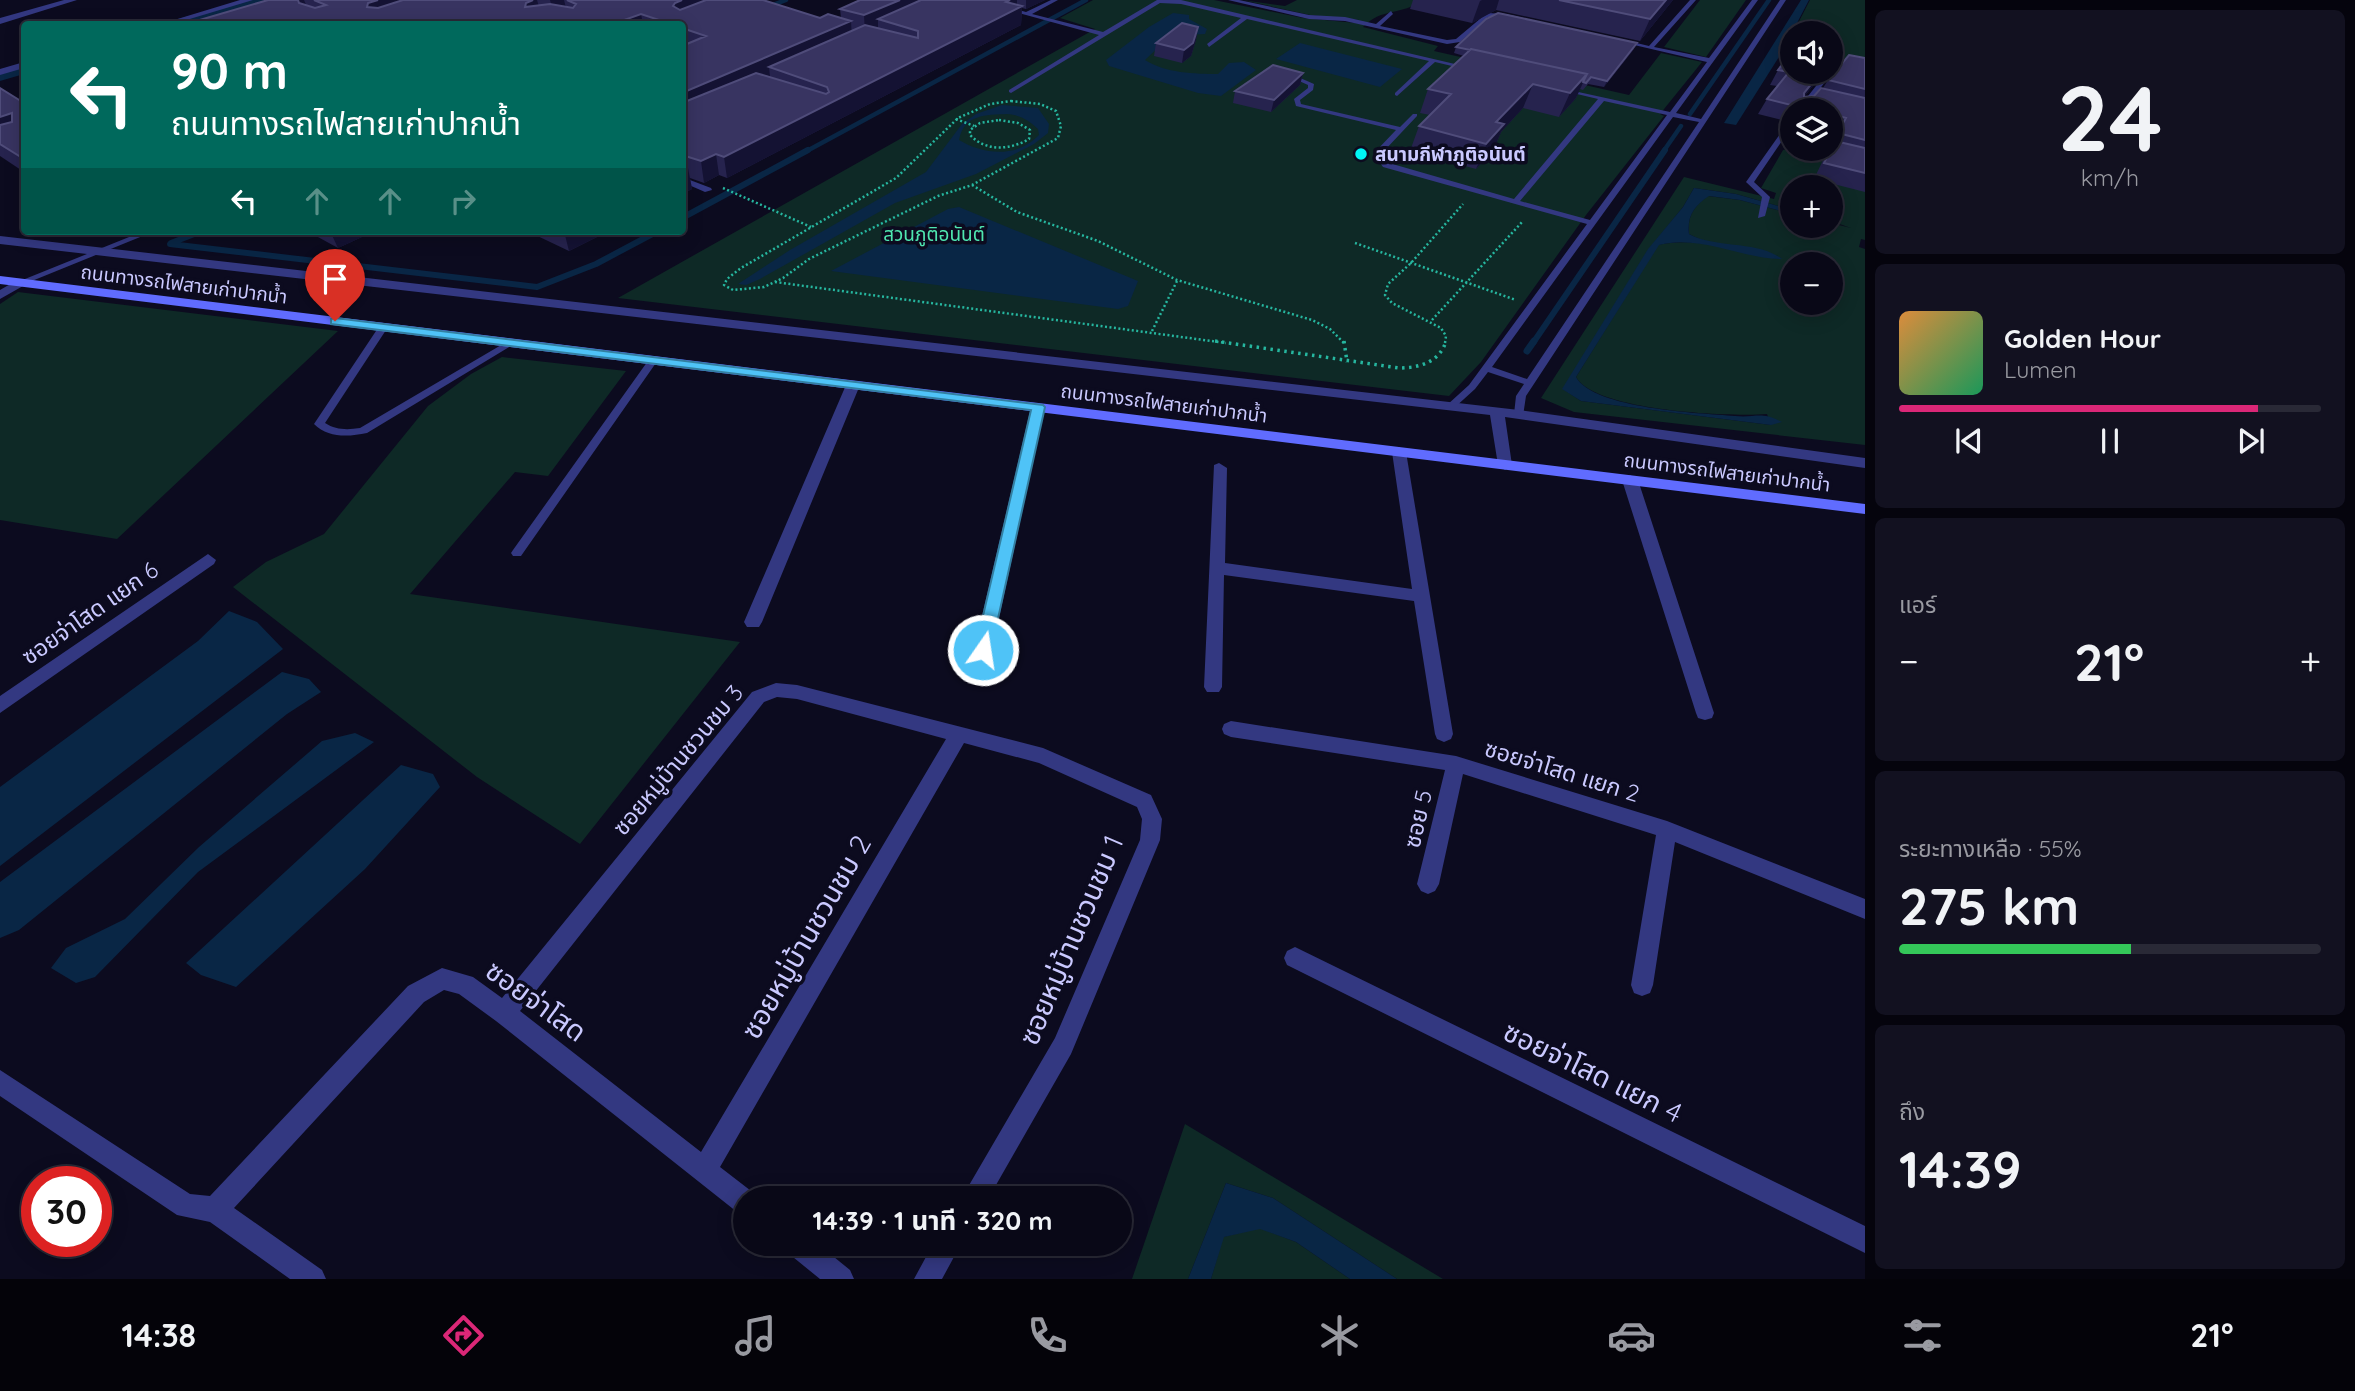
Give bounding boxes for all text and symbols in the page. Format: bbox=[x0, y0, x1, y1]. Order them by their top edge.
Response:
map controls bbox=[1780, 21, 1843, 315]
button: sound bbox=[1780, 21, 1843, 84]
text: 90 m bbox=[171, 40, 288, 101]
icon: left bbox=[56, 49, 147, 140]
text: 24 bbox=[2057, 60, 2163, 174]
button: layers bbox=[1780, 98, 1843, 161]
text: ถนนทางรถไฟสายเก่าปากน้ำ bbox=[171, 103, 521, 143]
place label: สนามกีฬาภูติอนันต์ bbox=[1375, 142, 1526, 166]
marker: สนามกีฬาภูติอนันต์ bbox=[1353, 146, 1369, 162]
text: km/h bbox=[2081, 163, 2139, 192]
button: + bbox=[1780, 175, 1843, 238]
icon: left bbox=[225, 182, 263, 220]
icon: ahead bbox=[298, 182, 336, 220]
icon: ahead bbox=[371, 182, 409, 220]
icon: right bbox=[444, 182, 482, 220]
park label: สวนภูติอนันต์ bbox=[883, 222, 985, 247]
pin bbox=[305, 249, 365, 321]
button: − bbox=[1780, 252, 1843, 315]
street label: ถนนทางรถไฟสายเก่าปากน้ำ bbox=[79, 258, 289, 309]
icon: arrive bbox=[316, 260, 354, 298]
text: Golden Hour bbox=[2004, 322, 2161, 355]
text: Lumen bbox=[2004, 355, 2077, 384]
street label: ถนนทางรถไฟสายเก่าปากน้ำ bbox=[1059, 377, 1269, 428]
icon: previous bbox=[1950, 422, 1988, 460]
icon: pause bbox=[2091, 422, 2129, 460]
icon: next bbox=[2232, 422, 2270, 460]
street label: ถนนทางรถไฟสายเก่าปากน้ำ bbox=[1622, 446, 1832, 497]
street label: ซอยจ่าโสด แยก 6 bbox=[16, 555, 164, 670]
text: แอร์ bbox=[1899, 590, 1936, 619]
position arrow bbox=[946, 613, 1020, 687]
text: 21° bbox=[2074, 629, 2144, 694]
text: − bbox=[1899, 637, 1919, 685]
text: + bbox=[2300, 637, 2321, 685]
street label: ซอยหมู่บ้านชวนชม 3 bbox=[606, 678, 750, 842]
street label: ซอยจ่าโสด แยก 2 bbox=[1481, 733, 1643, 808]
street label: ซอย 5 bbox=[1397, 787, 1438, 851]
street label: ซอยหมู่บ้านชวนชม 2 bbox=[733, 829, 879, 1045]
street label: ซอยหมู่บ้านชวนชม 1 bbox=[1011, 830, 1131, 1050]
text: ระยะทางเหลือ · 55% bbox=[1899, 834, 2082, 863]
text: 275 km bbox=[1899, 873, 2079, 938]
street label: ซอยจ่าโสด bbox=[479, 952, 594, 1049]
street label: ซอยจ่าโสด แยก 4 bbox=[1498, 1013, 1688, 1130]
text: ถึง bbox=[1899, 1097, 1925, 1126]
text: 14:39 bbox=[1899, 1136, 2021, 1201]
speed limit sign: 30 bbox=[21, 1166, 112, 1257]
text: 14:39 · 1 นาที · 320 m bbox=[812, 1204, 1053, 1237]
icon: directions bbox=[439, 1311, 488, 1360]
icon: music bbox=[731, 1311, 780, 1360]
icon: phone bbox=[1023, 1311, 1072, 1360]
icon: climate bbox=[1315, 1311, 1364, 1360]
icon: car bbox=[1607, 1311, 1656, 1360]
icon: filters bbox=[1898, 1311, 1947, 1360]
text: 14:38 bbox=[121, 1315, 196, 1355]
text: 21° bbox=[2190, 1315, 2234, 1355]

